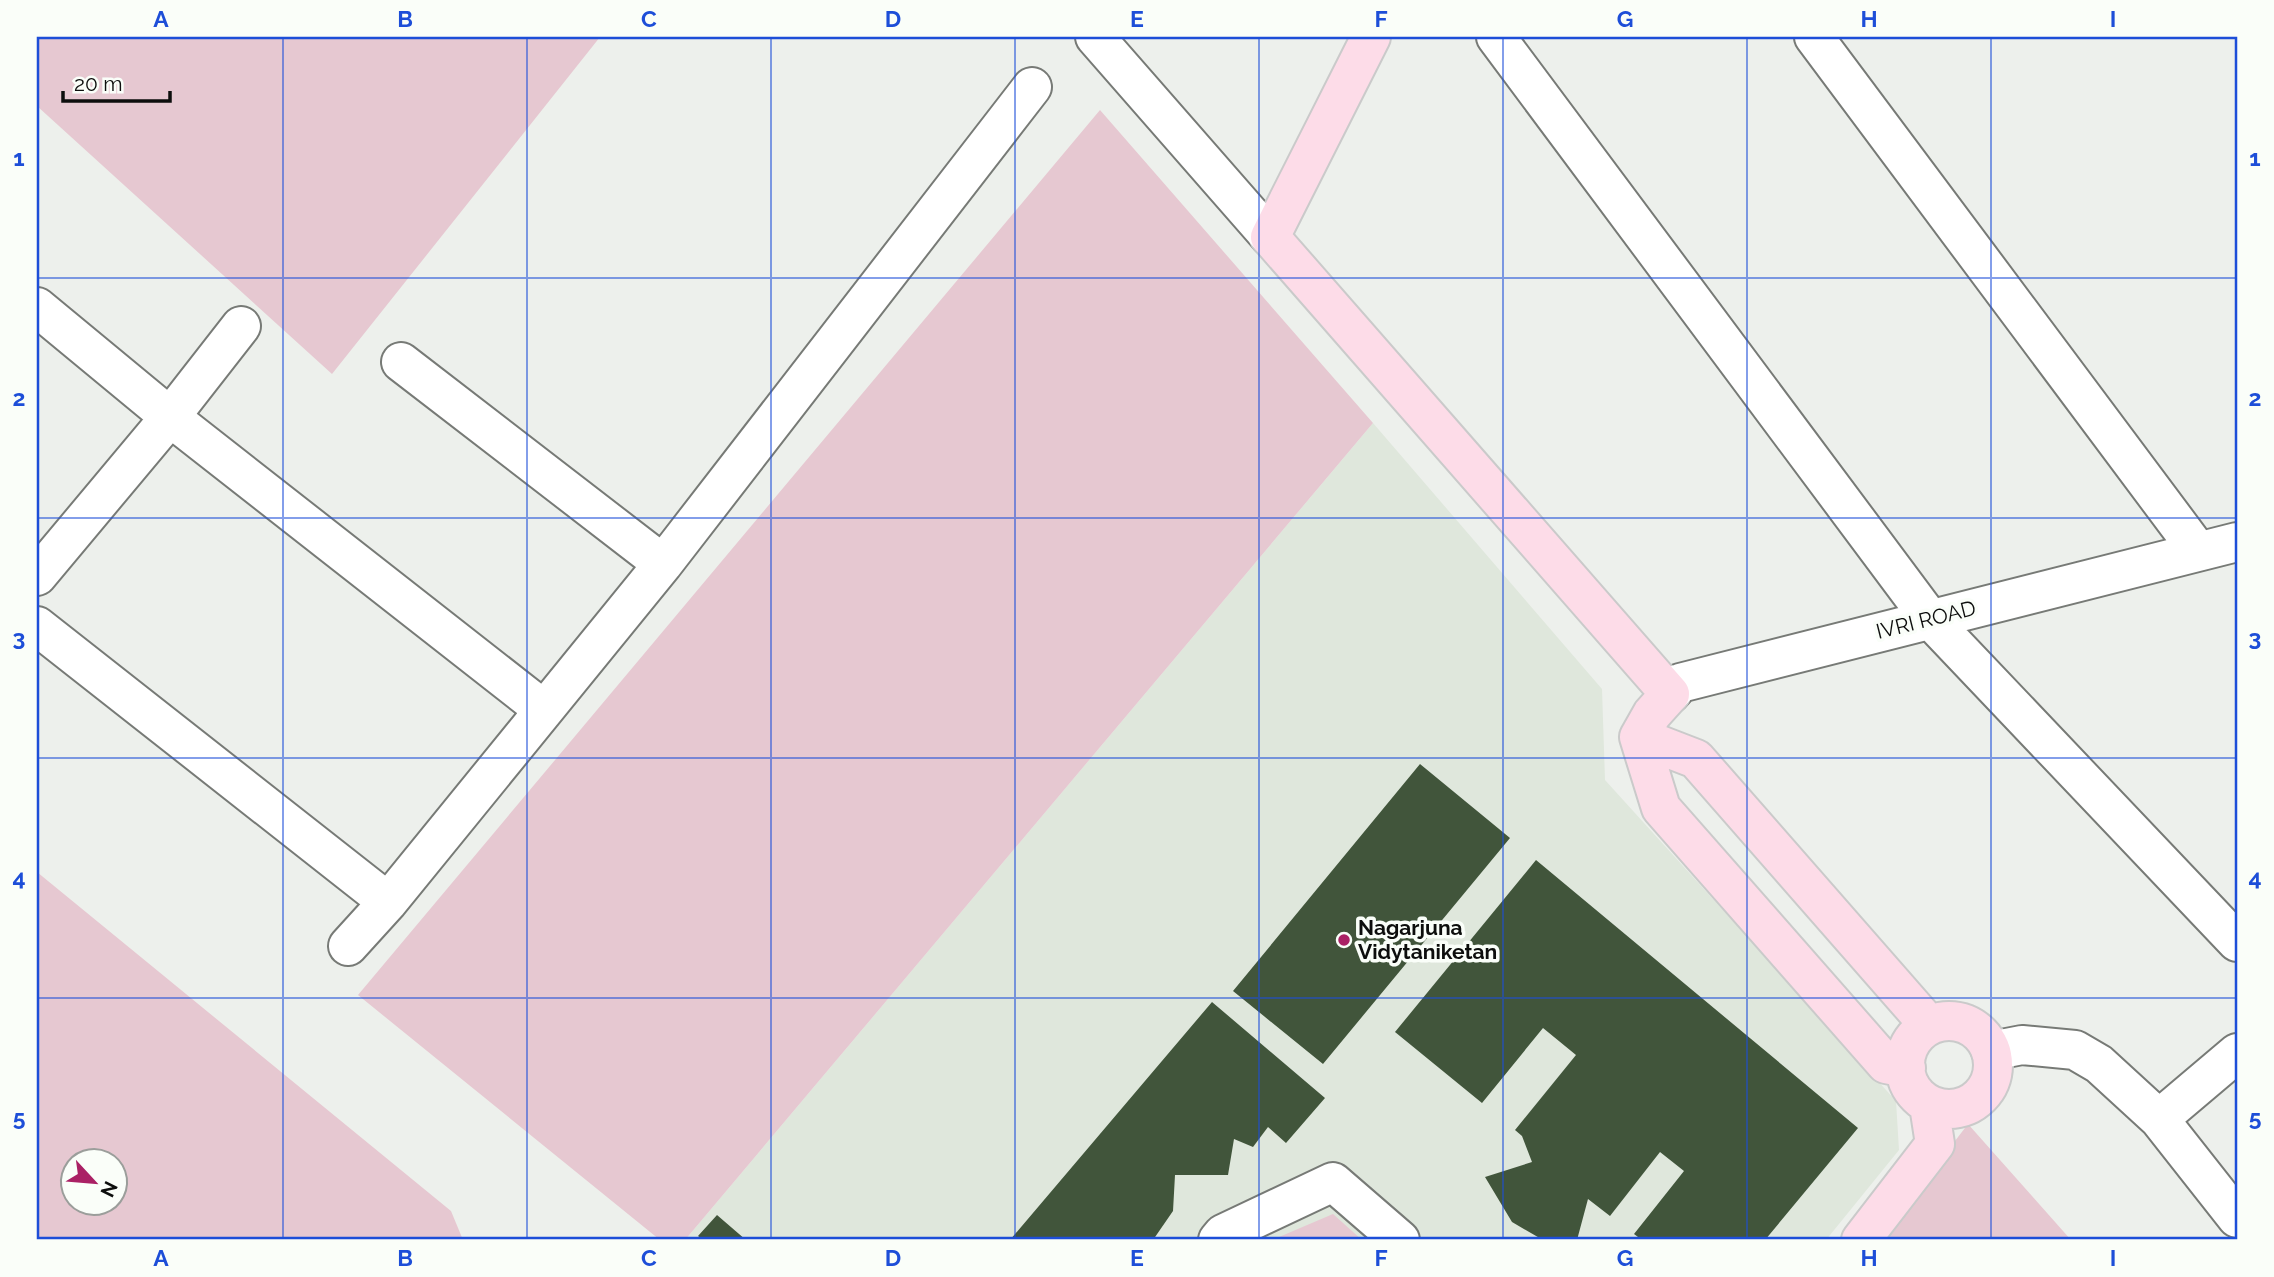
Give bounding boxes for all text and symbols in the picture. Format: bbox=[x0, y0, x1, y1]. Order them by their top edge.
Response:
text: A bbox=[153, 5, 169, 32]
text: B bbox=[397, 5, 413, 32]
text: C bbox=[641, 5, 657, 32]
text: D bbox=[885, 5, 901, 32]
text: E bbox=[1130, 5, 1144, 32]
text: F bbox=[1374, 5, 1388, 32]
text: G bbox=[1617, 5, 1633, 32]
text: H bbox=[1860, 5, 1878, 32]
text: I bbox=[2110, 5, 2116, 32]
scale bar bbox=[63, 60, 170, 104]
text: 20 m bbox=[74, 71, 122, 96]
text: 1 bbox=[13, 144, 25, 171]
text: 1 bbox=[2249, 144, 2261, 171]
text: 2 bbox=[13, 384, 25, 411]
text: 2 bbox=[2249, 384, 2261, 411]
street label: IVRI ROAD bbox=[1873, 595, 1978, 644]
text: 3 bbox=[13, 624, 25, 651]
text: 3 bbox=[2249, 624, 2261, 651]
text: 4 bbox=[12, 864, 26, 891]
text: 4 bbox=[2248, 864, 2262, 891]
place label: Nagarjuna Vidytaniketan bbox=[1358, 915, 1497, 964]
marker: Nagarjuna Vidytaniketan bbox=[1336, 932, 1352, 948]
text: 5 bbox=[13, 1104, 26, 1131]
text: 5 bbox=[2249, 1104, 2262, 1131]
north arrow bbox=[60, 1148, 130, 1218]
text: N bbox=[96, 1178, 122, 1201]
text: A bbox=[153, 1244, 169, 1271]
text: B bbox=[397, 1244, 413, 1271]
text: C bbox=[641, 1244, 657, 1271]
text: D bbox=[885, 1244, 901, 1271]
text: E bbox=[1130, 1244, 1144, 1271]
text: F bbox=[1374, 1244, 1388, 1271]
text: G bbox=[1617, 1244, 1633, 1271]
text: H bbox=[1860, 1244, 1878, 1271]
text: I bbox=[2110, 1244, 2116, 1271]

